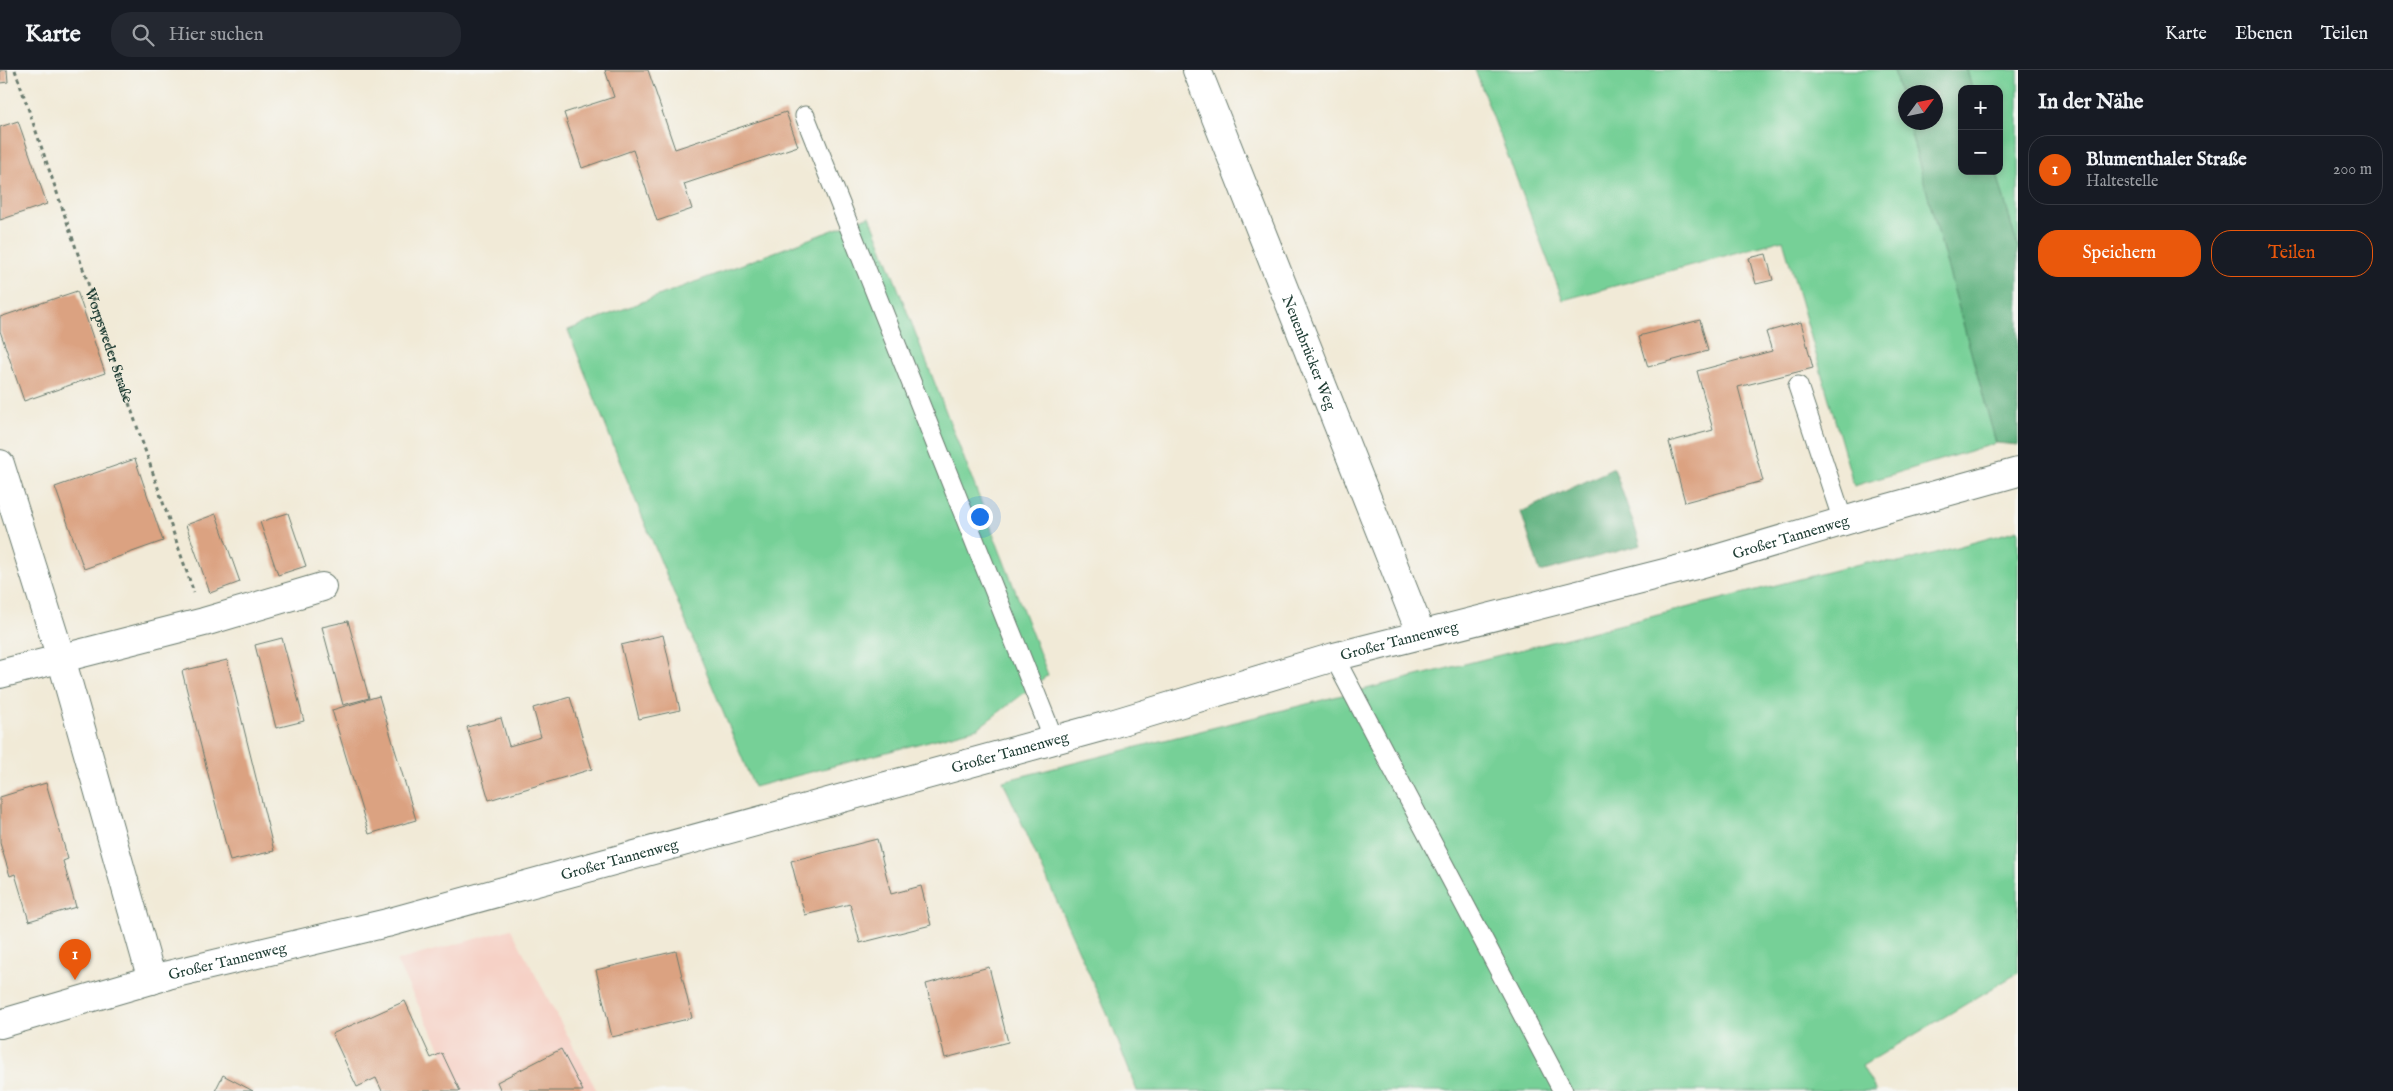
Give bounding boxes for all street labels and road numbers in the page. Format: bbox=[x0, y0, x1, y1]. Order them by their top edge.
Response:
street label: Worpsweder Straße bbox=[80, 285, 137, 406]
street label: Neuenbrücker Weg bbox=[1277, 293, 1340, 414]
street label: Großer Tannenweg bbox=[1730, 511, 1852, 564]
street label: Großer Tannenweg bbox=[1338, 617, 1461, 665]
street label: Großer Tannenweg bbox=[949, 727, 1072, 778]
street label: Großer Tannenweg bbox=[559, 834, 681, 885]
street label: Großer Tannenweg bbox=[167, 938, 289, 985]

